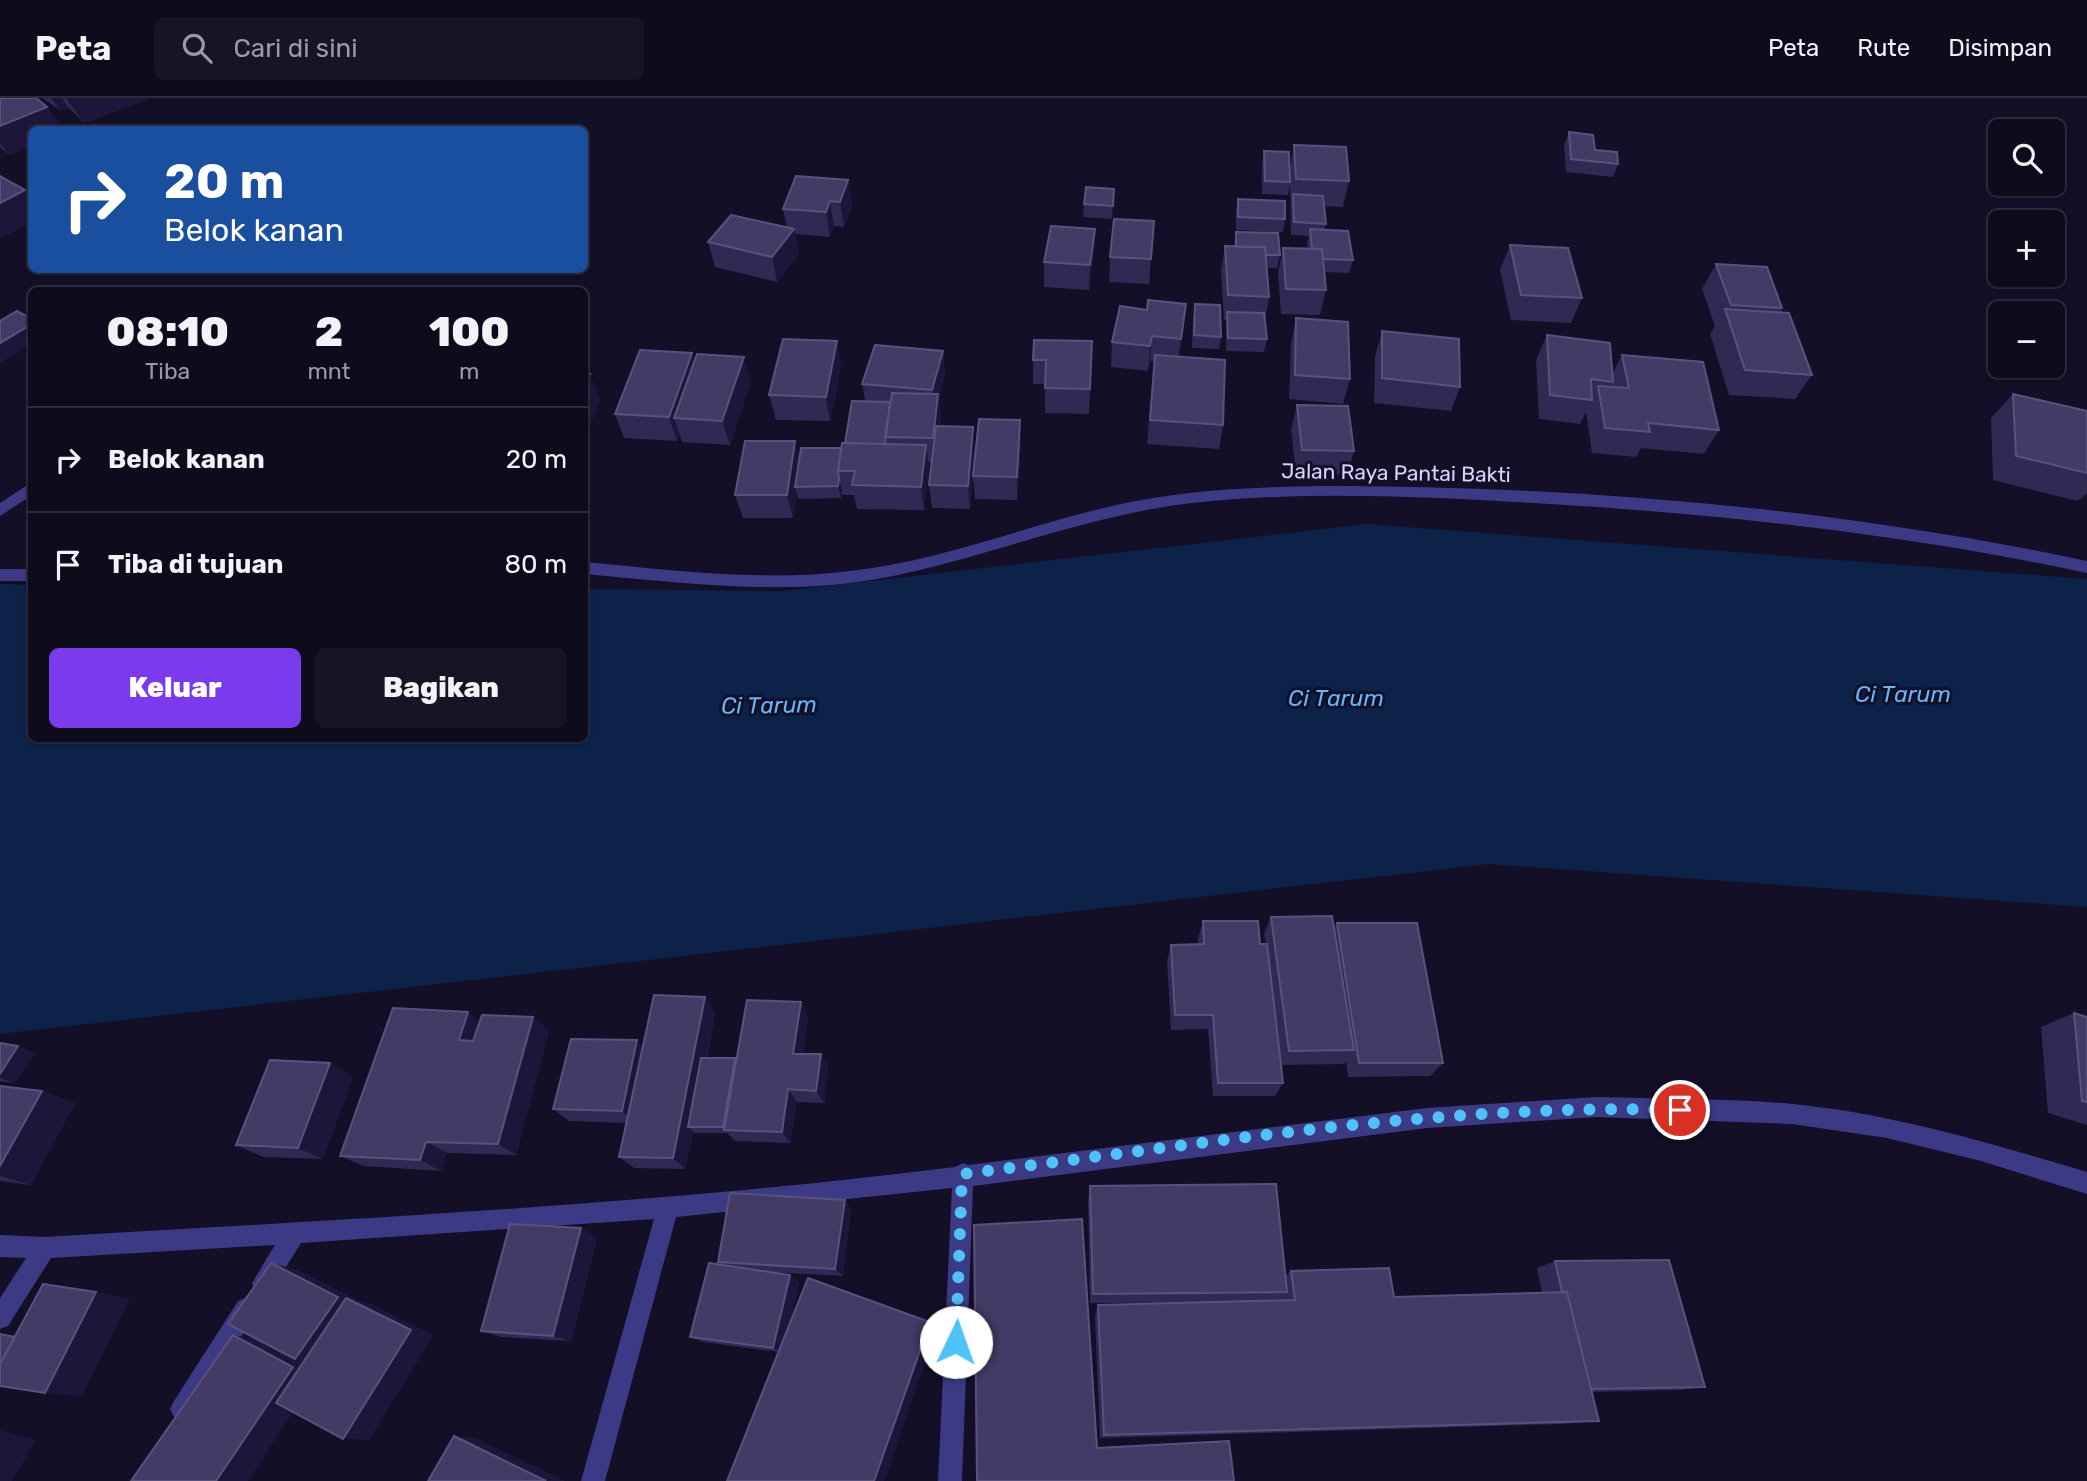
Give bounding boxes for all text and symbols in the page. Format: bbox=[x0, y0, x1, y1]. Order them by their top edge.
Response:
search box bbox=[154, 17, 644, 80]
text: Peta bbox=[35, 29, 112, 68]
icon: search bbox=[178, 29, 216, 67]
text: Cari di sini bbox=[234, 33, 357, 64]
text: Peta bbox=[1768, 34, 1819, 62]
text: Rute bbox=[1857, 34, 1910, 62]
text: Disimpan bbox=[1948, 34, 2052, 62]
map controls bbox=[1988, 119, 2065, 378]
button: search bbox=[1988, 119, 2065, 196]
text: 20 m bbox=[164, 152, 285, 210]
icon: right bbox=[49, 154, 140, 245]
button: + bbox=[1988, 210, 2065, 287]
text: Belok kanan bbox=[164, 211, 344, 249]
button: − bbox=[1988, 301, 2065, 378]
text: 08:10 bbox=[106, 307, 229, 357]
text: 2 bbox=[315, 307, 343, 357]
text: 100 bbox=[429, 307, 510, 357]
text: Tiba bbox=[145, 357, 190, 385]
text: mnt bbox=[307, 357, 351, 385]
text: m bbox=[459, 357, 480, 385]
icon: right bbox=[49, 441, 87, 479]
text: Belok kanan bbox=[108, 444, 265, 475]
text: 20 m bbox=[506, 444, 567, 475]
street label: Jalan Raya Pantai Bakti bbox=[1281, 458, 1511, 487]
icon: arrive bbox=[49, 546, 87, 584]
text: Tiba di tujuan bbox=[108, 549, 283, 580]
text: 80 m bbox=[504, 549, 567, 580]
button: Keluar bbox=[49, 648, 301, 728]
button: Bagikan bbox=[315, 648, 567, 728]
water label: Ci Tarum bbox=[1855, 680, 1951, 708]
water label: Ci Tarum bbox=[1288, 684, 1384, 712]
water label: Ci Tarum bbox=[721, 690, 817, 720]
pin bbox=[1650, 1080, 1710, 1140]
icon: arrive bbox=[1661, 1091, 1699, 1129]
position arrow bbox=[919, 1305, 993, 1379]

